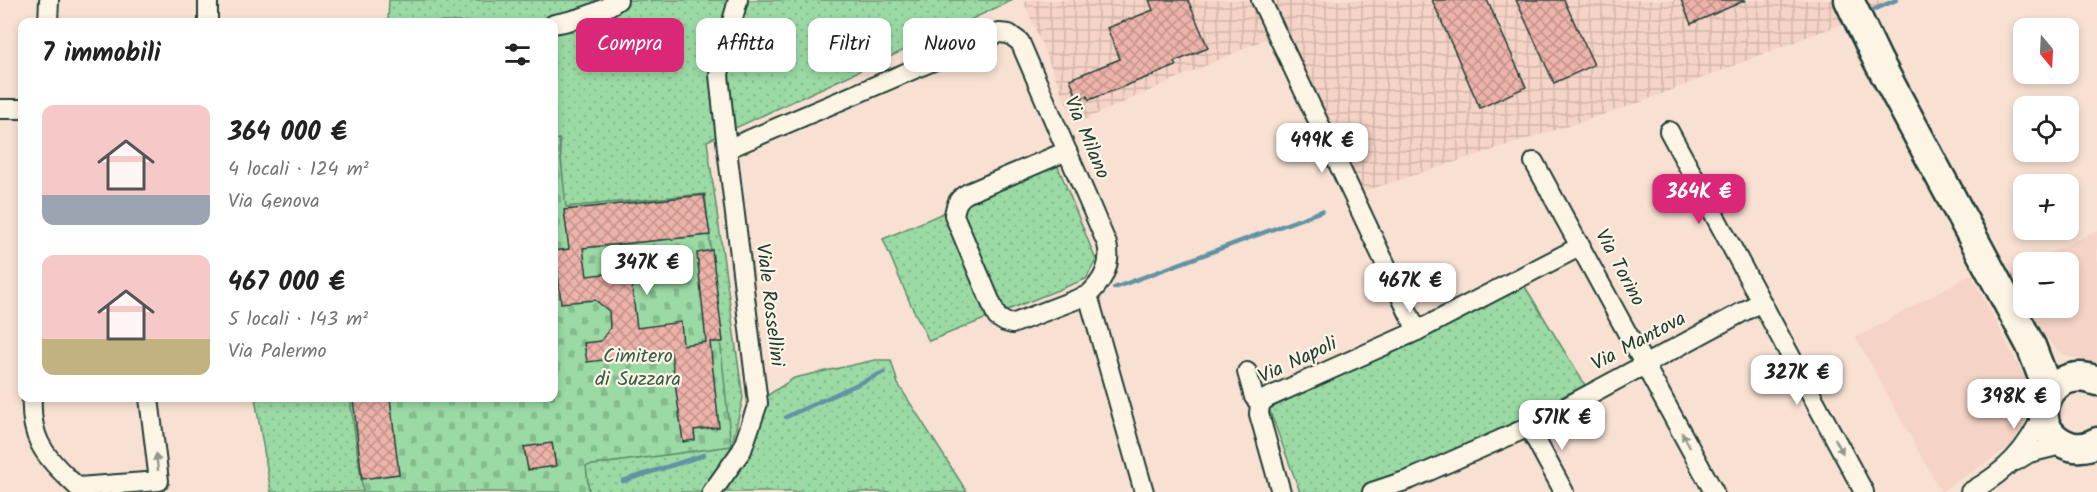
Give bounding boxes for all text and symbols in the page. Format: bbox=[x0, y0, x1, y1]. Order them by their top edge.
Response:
chip: Compra bbox=[576, 18, 684, 72]
chip: Affitta bbox=[696, 18, 796, 72]
chip: Filtri bbox=[808, 18, 891, 72]
chip: Nuovo bbox=[903, 18, 997, 72]
north arrow bbox=[2013, 18, 2079, 84]
map controls bbox=[2013, 18, 2079, 318]
text: 7 immobili bbox=[42, 33, 161, 75]
icon: filters bbox=[501, 38, 534, 71]
street label: Via Milano bbox=[1054, 92, 1118, 184]
button: locate bbox=[2013, 96, 2079, 162]
text: 364 000 € bbox=[228, 112, 347, 154]
pin: 499K € bbox=[1273, 123, 1371, 174]
text: 499K € bbox=[1290, 126, 1354, 158]
icon: home bbox=[90, 129, 162, 201]
text: 4 locali · 124 m² bbox=[228, 154, 369, 186]
pin: 364K € bbox=[1650, 174, 1748, 225]
button: + bbox=[2013, 174, 2079, 240]
text: 364K € bbox=[1666, 177, 1732, 209]
text: Via Genova bbox=[228, 186, 320, 218]
street label: Via Torino bbox=[1585, 224, 1653, 312]
street label: Viale Rossellini bbox=[746, 242, 793, 369]
pin: 347K € bbox=[598, 245, 696, 296]
text: 347K € bbox=[615, 248, 679, 280]
button: − bbox=[2013, 252, 2079, 318]
text: 467 000 € bbox=[228, 262, 345, 304]
pin: 467K € bbox=[1361, 263, 1459, 314]
text: 467K € bbox=[1378, 266, 1442, 298]
icon: home bbox=[90, 279, 162, 351]
text: 5 locali · 143 m² bbox=[228, 304, 368, 336]
street label: Via Mantova bbox=[1586, 304, 1692, 380]
street label: Via Napoli bbox=[1253, 328, 1344, 393]
text: Via Palermo bbox=[228, 336, 327, 368]
park label: Cimitero di Suzzara bbox=[595, 341, 681, 396]
pin: 327K € bbox=[1748, 355, 1846, 406]
text: 327K € bbox=[1765, 358, 1829, 390]
pin: 398K € bbox=[1965, 379, 2063, 430]
text: 398K € bbox=[1981, 382, 2047, 414]
pin: 571K € bbox=[1513, 400, 1611, 451]
text: 571K € bbox=[1533, 403, 1591, 435]
one-way arrow bbox=[1681, 432, 1691, 449]
one-way arrow bbox=[1834, 438, 1844, 455]
one-way arrow bbox=[153, 453, 162, 472]

